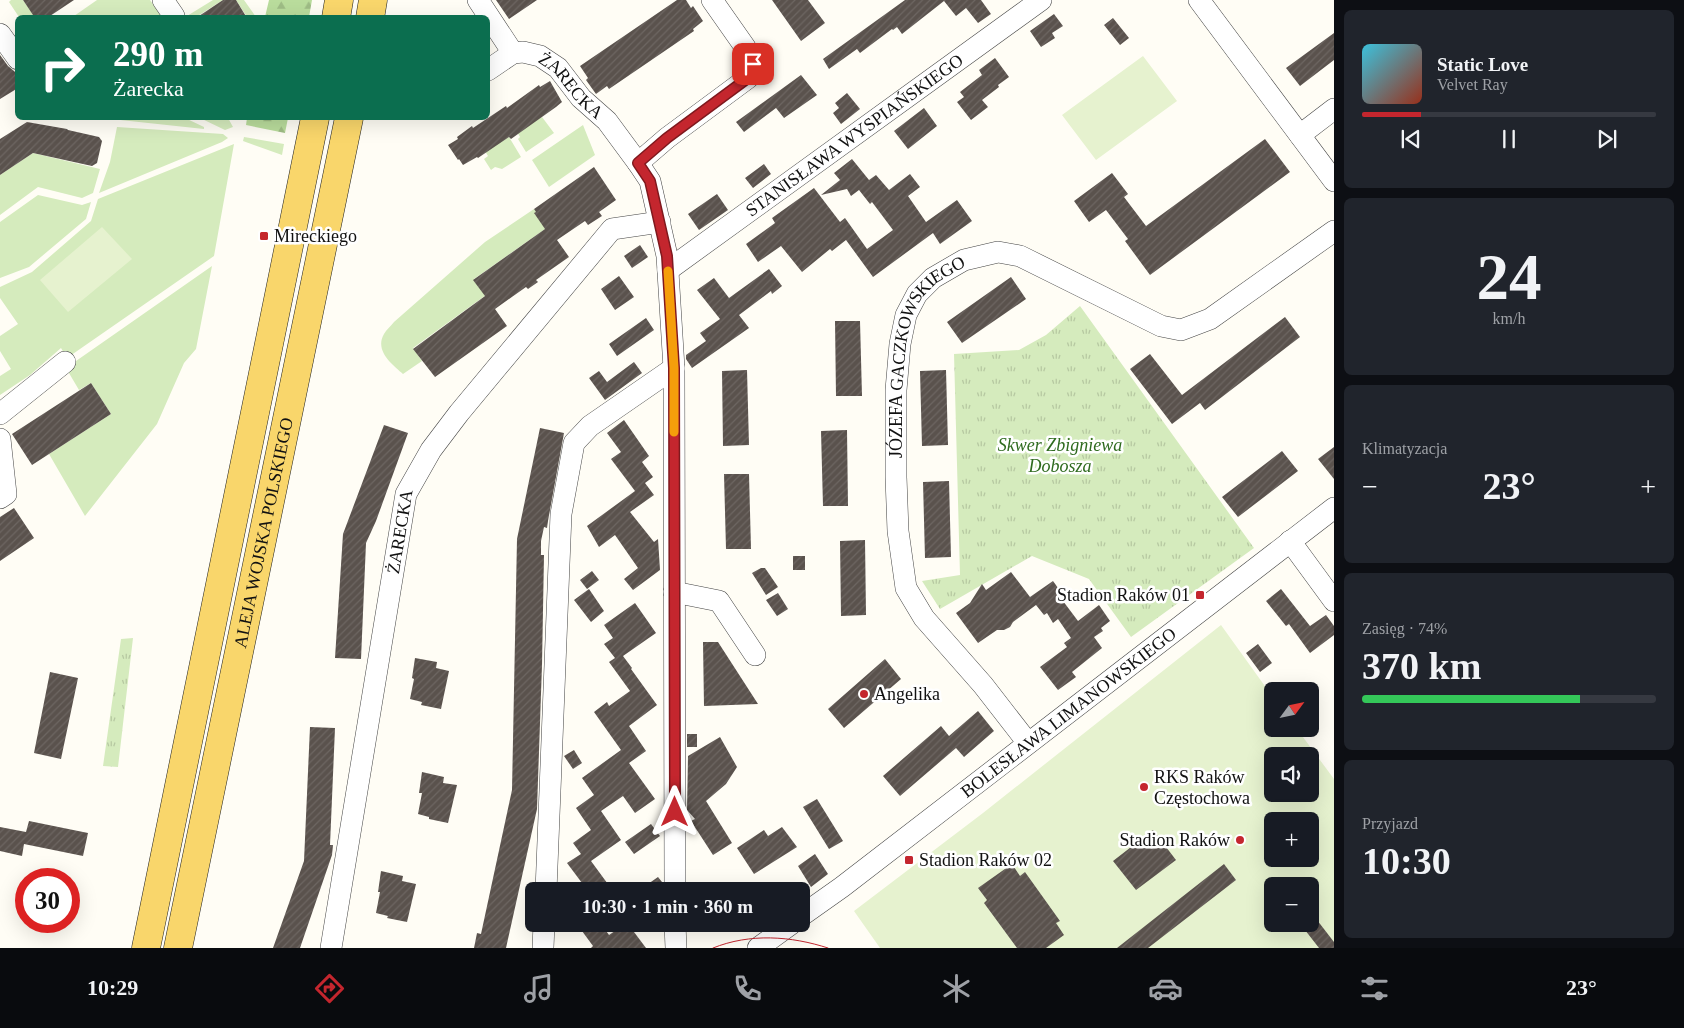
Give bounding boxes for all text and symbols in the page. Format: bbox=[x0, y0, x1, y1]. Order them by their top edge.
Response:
icon: right bbox=[30, 35, 95, 100]
text: 290 m bbox=[113, 35, 203, 74]
pin bbox=[732, 43, 774, 85]
street label: ŻARECKA bbox=[535, 48, 607, 123]
icon: arrive bbox=[739, 50, 767, 78]
street label: STANISŁAWA WYSPIAŃSKIEGO bbox=[742, 50, 967, 220]
text: Static Love bbox=[1437, 54, 1528, 75]
text: Żarecka bbox=[113, 76, 184, 101]
text: Velvet Ray bbox=[1437, 76, 1508, 93]
icon: previous bbox=[1397, 125, 1425, 153]
icon: pause bbox=[1495, 125, 1523, 153]
icon: next bbox=[1593, 125, 1621, 153]
place label: Mireckiego bbox=[274, 226, 357, 246]
marker: Mireckiego bbox=[258, 230, 270, 242]
text: 24 bbox=[1477, 241, 1542, 313]
street label: JÓZEFA GACZKOWSKIEGO bbox=[885, 252, 968, 458]
text: km/h bbox=[1493, 310, 1525, 327]
street label: ALEJA WOJSKA POLSKIEGO bbox=[230, 416, 297, 650]
park label: Skwer Zbigniewa Dobosza bbox=[998, 435, 1122, 476]
text: Klimatyzacja bbox=[1362, 440, 1447, 457]
text: 23° bbox=[1482, 465, 1536, 507]
text: − bbox=[1362, 471, 1378, 502]
text: + bbox=[1640, 471, 1656, 502]
street label: ŻARECKA bbox=[383, 488, 417, 575]
place label: Stadion Raków 01 bbox=[1057, 585, 1190, 605]
marker: Stadion Raków 01 bbox=[1194, 589, 1206, 601]
text: Zasięg · 74% bbox=[1362, 620, 1447, 637]
street label: BOLESŁAWA LIMANOWSKIEGO bbox=[957, 623, 1180, 802]
text: 370 km bbox=[1362, 645, 1481, 687]
north arrow bbox=[1264, 682, 1319, 738]
map controls bbox=[1264, 682, 1319, 932]
place label: Angelika bbox=[874, 684, 940, 704]
marker: Angelika bbox=[858, 688, 870, 700]
button: sound bbox=[1264, 747, 1319, 802]
place label: RKS Raków Częstochowa bbox=[1154, 767, 1250, 808]
marker: RKS Raków Częstochowa bbox=[1138, 781, 1150, 793]
position arrow bbox=[648, 785, 700, 837]
button: + bbox=[1264, 812, 1319, 867]
text: Przyjazd bbox=[1362, 815, 1418, 832]
place label: Stadion Raków bbox=[1120, 830, 1230, 850]
marker: Stadion Raków bbox=[1234, 834, 1246, 846]
text: 10:30 bbox=[1362, 840, 1451, 882]
place label: Stadion Raków 02 bbox=[919, 850, 1052, 870]
marker: Stadion Raków 02 bbox=[903, 854, 915, 866]
speed limit sign: 30 bbox=[15, 868, 80, 933]
button: − bbox=[1264, 877, 1319, 932]
text: 10:30 · 1 min · 360 m bbox=[582, 896, 753, 917]
icon: directions bbox=[312, 971, 347, 1006]
icon: music bbox=[521, 971, 556, 1006]
icon: phone bbox=[730, 971, 765, 1006]
icon: climate bbox=[939, 971, 974, 1006]
icon: car bbox=[1148, 971, 1183, 1006]
icon: filters bbox=[1357, 971, 1392, 1006]
text: 10:29 bbox=[87, 975, 138, 1000]
text: 23° bbox=[1566, 975, 1597, 1000]

